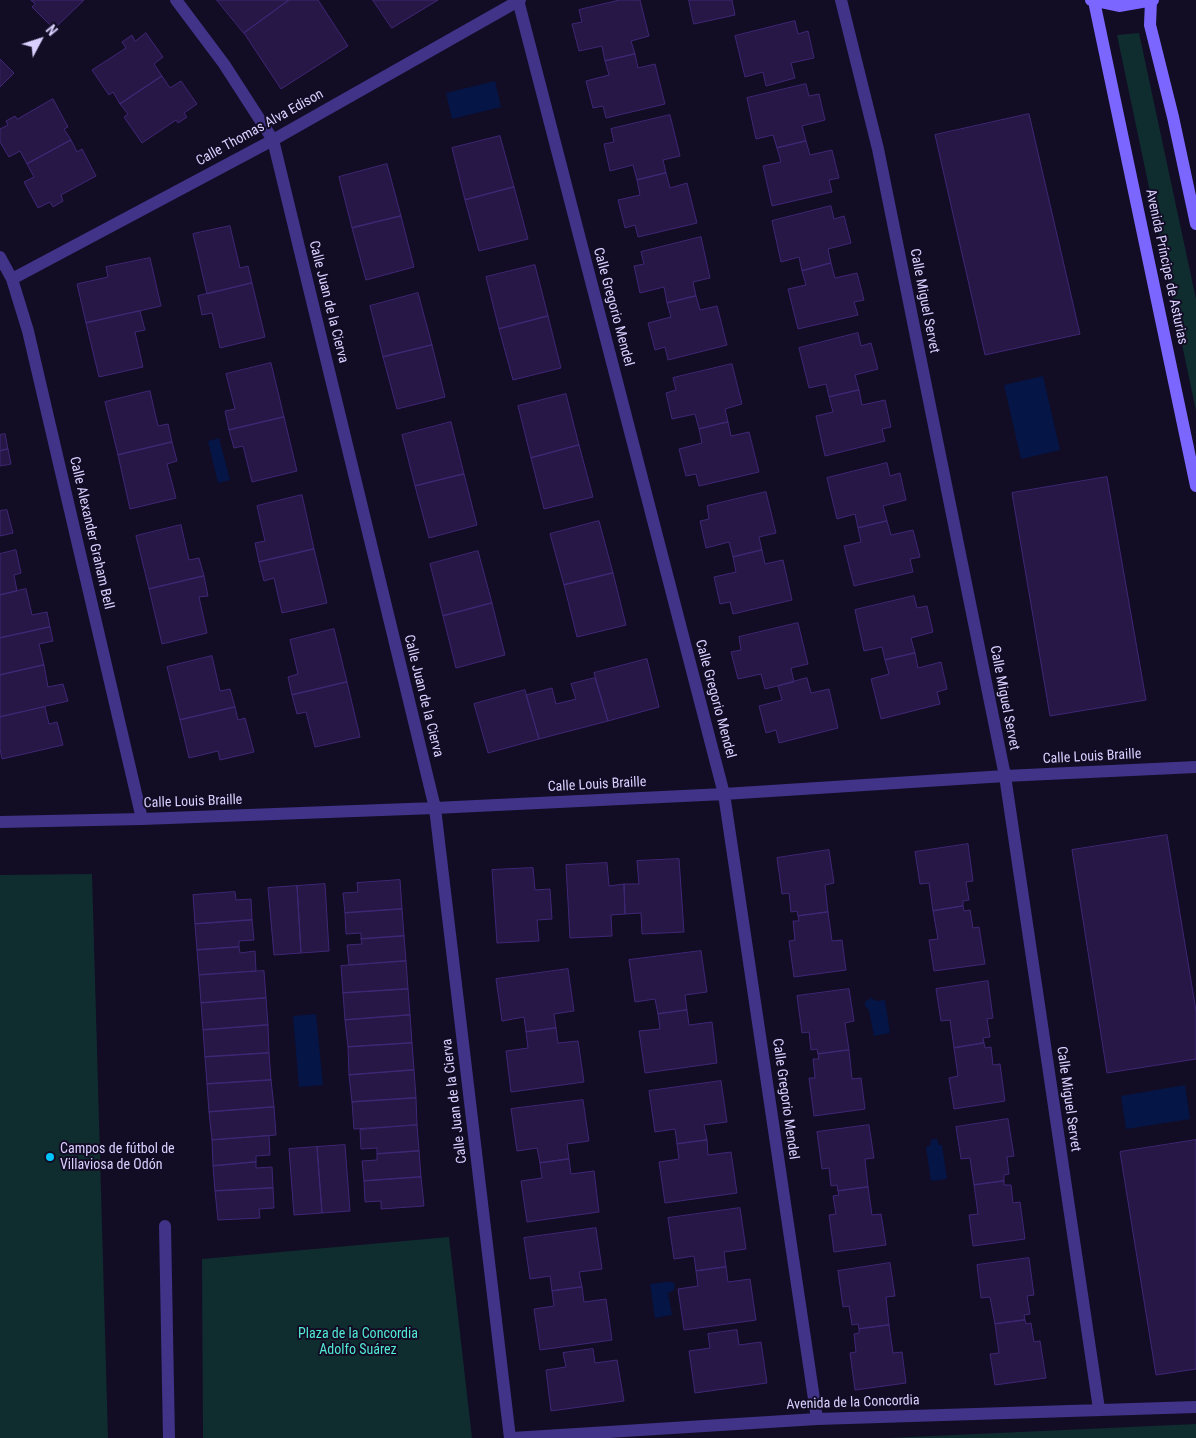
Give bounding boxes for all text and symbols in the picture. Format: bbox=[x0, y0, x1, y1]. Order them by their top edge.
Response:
north arrow bbox=[15, 15, 65, 65]
text: N bbox=[43, 22, 60, 39]
street label: Calle Thomas Alva Edison bbox=[193, 86, 327, 170]
street label: Avenida Príncipe de Asturias bbox=[1141, 188, 1191, 346]
street label: Calle Juan de la Cierva bbox=[305, 239, 351, 365]
street label: Calle Gregorio Mendel bbox=[589, 246, 637, 368]
street label: Calle Miguel Servet bbox=[906, 247, 942, 355]
street label: Calle Alexander Graham Bell bbox=[65, 455, 117, 611]
street label: Calle Juan de la Cierva bbox=[400, 633, 446, 759]
street label: Calle Gregorio Mendel bbox=[691, 638, 739, 760]
street label: Calle Miguel Servet bbox=[986, 644, 1022, 752]
street label: Calle Louis Braille bbox=[1042, 746, 1142, 768]
street label: Calle Louis Braille bbox=[547, 774, 647, 796]
street label: Calle Louis Braille bbox=[143, 792, 243, 812]
street label: Calle Gregorio Mendel bbox=[768, 1037, 802, 1161]
street label: Calle Juan de la Cierva bbox=[439, 1038, 471, 1164]
street label: Calle Miguel Servet bbox=[1052, 1045, 1084, 1153]
place label: Campos de fútbol de Villaviosa de Odón bbox=[60, 1141, 175, 1174]
marker: Campos de fútbol de Villaviosa de Odón bbox=[44, 1151, 56, 1163]
park label: Plaza de la Concordia Adolfo Suárez bbox=[298, 1326, 418, 1358]
street label: Avenida de la Concordia bbox=[786, 1392, 920, 1414]

